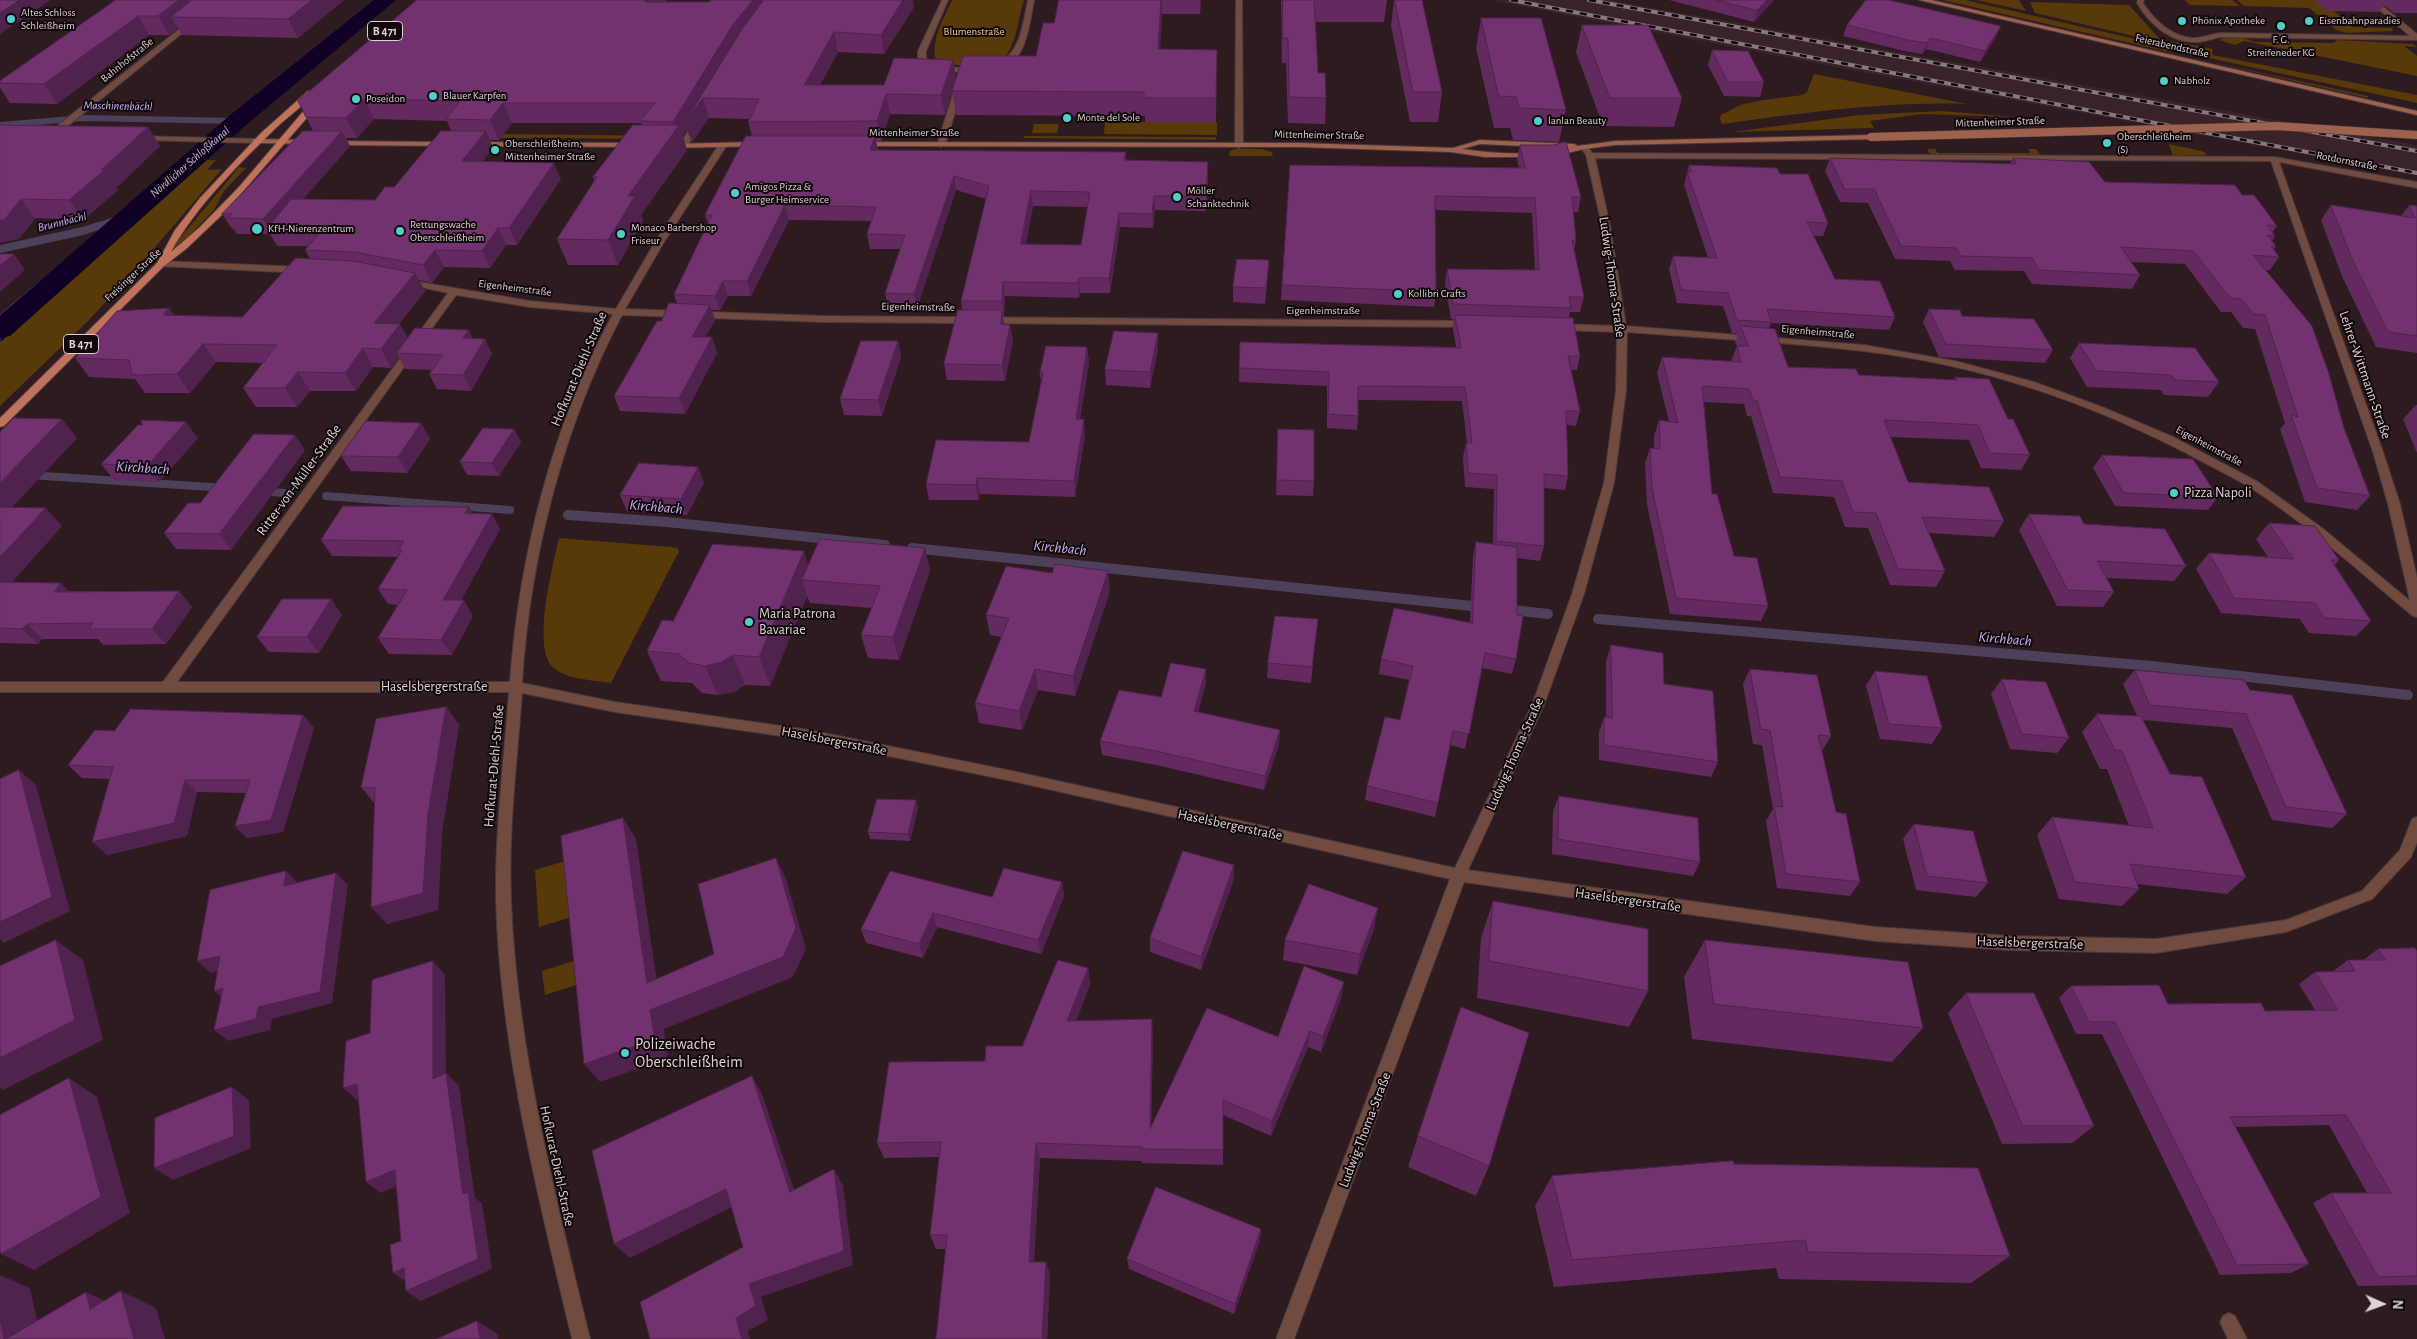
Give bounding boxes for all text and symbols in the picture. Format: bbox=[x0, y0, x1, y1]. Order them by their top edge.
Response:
place label: Altes Schloss Schleißheim bbox=[21, 6, 76, 32]
marker: Altes Schloss Schleißheim bbox=[5, 13, 17, 25]
place label: Phönix Apotheke bbox=[2192, 14, 2265, 28]
place label: Eisenbahnparadies bbox=[2319, 14, 2400, 28]
marker: Phönix Apotheke bbox=[2176, 15, 2188, 27]
marker: Eisenbahnparadies bbox=[2303, 15, 2315, 27]
marker: F. G. Streifeneder KG bbox=[2275, 20, 2287, 32]
road number: B 471 bbox=[368, 22, 402, 40]
park label: Blumenstraße bbox=[944, 25, 1004, 39]
street label: Feierabendstraße bbox=[2134, 31, 2210, 61]
place label: F. G. Streifeneder KG bbox=[2247, 33, 2315, 59]
street label: Bahnhofstraße bbox=[98, 35, 156, 85]
place label: Nabholz bbox=[2174, 74, 2210, 88]
marker: Nabholz bbox=[2158, 75, 2170, 87]
place label: Blauer Karpfen bbox=[443, 89, 506, 103]
marker: Blauer Karpfen bbox=[427, 90, 439, 102]
place label: Poseidon bbox=[366, 92, 405, 106]
marker: Poseidon bbox=[350, 93, 362, 105]
water label: Maschinenbächl bbox=[83, 98, 153, 114]
place label: Monte del Sole bbox=[1077, 111, 1140, 125]
marker: Monte del Sole bbox=[1061, 112, 1073, 124]
place label: lanlan Beauty bbox=[1548, 114, 1606, 128]
street label: Mittenheimer Straße bbox=[1955, 114, 2045, 130]
marker: lanlan Beauty bbox=[1532, 115, 1544, 127]
water label: Nördlicher Schloßkanal bbox=[147, 123, 233, 201]
street label: Mittenheimer Straße bbox=[869, 126, 959, 140]
street label: Mittenheimer Straße bbox=[1274, 128, 1364, 142]
place label: Oberschleißheim (S) bbox=[2117, 130, 2191, 156]
place label: Oberschleißheim, Mittenheimer Straße bbox=[505, 137, 595, 163]
marker: Oberschleißheim (S) bbox=[2101, 137, 2113, 149]
marker: Oberschleißheim, Mittenheimer Straße bbox=[489, 144, 501, 156]
street label: Rotdornstraße bbox=[2315, 149, 2379, 173]
place label: Amigos Pizza & Burger Heimservice bbox=[745, 180, 829, 206]
place label: Möller Schanktechnik bbox=[1187, 184, 1249, 210]
marker: Amigos Pizza & Burger Heimservice bbox=[729, 187, 741, 199]
marker: Möller Schanktechnik bbox=[1171, 191, 1183, 203]
water label: Brunnbächl bbox=[36, 209, 88, 235]
street label: Ludwig-Thoma-Straße bbox=[1595, 215, 1629, 339]
place label: Rettungswache Oberschleißheim bbox=[410, 218, 484, 244]
place label: Monaco Barbershop Friseur bbox=[631, 221, 716, 247]
marker: KfH-Nierenzentrum bbox=[250, 222, 264, 236]
place label: KfH-Nierenzentrum bbox=[268, 222, 354, 236]
marker: Rettungswache Oberschleißheim bbox=[394, 225, 406, 237]
marker: Monaco Barbershop Friseur bbox=[615, 228, 627, 240]
street label: Freisinger Straße bbox=[102, 246, 164, 304]
street label: Eigenheimstraße bbox=[478, 277, 552, 299]
place label: Kollibri Crafts bbox=[1408, 287, 1466, 301]
marker: Kollibri Crafts bbox=[1392, 288, 1404, 300]
street label: Eigenheimstraße bbox=[881, 300, 955, 314]
street label: Eigenheimstraße bbox=[1286, 304, 1360, 318]
street label: Hofkurat-Diehl-Straße bbox=[547, 309, 611, 429]
street label: Lehrer-Wittmann-Straße bbox=[2335, 309, 2395, 441]
street label: Eigenheimstraße bbox=[1781, 322, 1855, 342]
road number: B 471 bbox=[64, 334, 98, 354]
street label: Ritter-von-Müller-Straße bbox=[253, 421, 345, 539]
street label: Eigenheimstraße bbox=[2173, 423, 2245, 469]
water label: Kirchbach bbox=[116, 457, 170, 479]
place label: Pizza Napoli bbox=[2184, 485, 2252, 501]
marker: Pizza Napoli bbox=[2168, 487, 2180, 499]
water label: Kirchbach bbox=[629, 496, 683, 518]
water label: Kirchbach bbox=[1033, 536, 1087, 560]
place label: Maria Patrona Bavariae bbox=[759, 606, 836, 638]
marker: Maria Patrona Bavariae bbox=[743, 616, 755, 628]
water label: Kirchbach bbox=[1978, 628, 2032, 650]
street label: Haselsbergerstraße bbox=[381, 679, 487, 695]
street label: Ludwig-Thoma-Straße bbox=[1483, 695, 1547, 813]
street label: Hofkurat-Diehl-Straße bbox=[480, 704, 508, 828]
street label: Haselsbergerstraße bbox=[780, 723, 888, 759]
street label: Haselsbergerstraße bbox=[1176, 806, 1284, 844]
street label: Haselsbergerstraße bbox=[1574, 884, 1682, 916]
street label: Haselsbergerstraße bbox=[1976, 933, 2084, 953]
place label: Polizeiwache Oberschleißheim bbox=[635, 1034, 743, 1072]
marker: Polizeiwache Oberschleißheim bbox=[619, 1047, 631, 1059]
street label: Ludwig-Thoma-Straße bbox=[1335, 1070, 1395, 1190]
street label: Hofkurat-Diehl-Straße bbox=[536, 1104, 578, 1228]
north arrow bbox=[2357, 1279, 2407, 1329]
text: N bbox=[2390, 1299, 2404, 1310]

